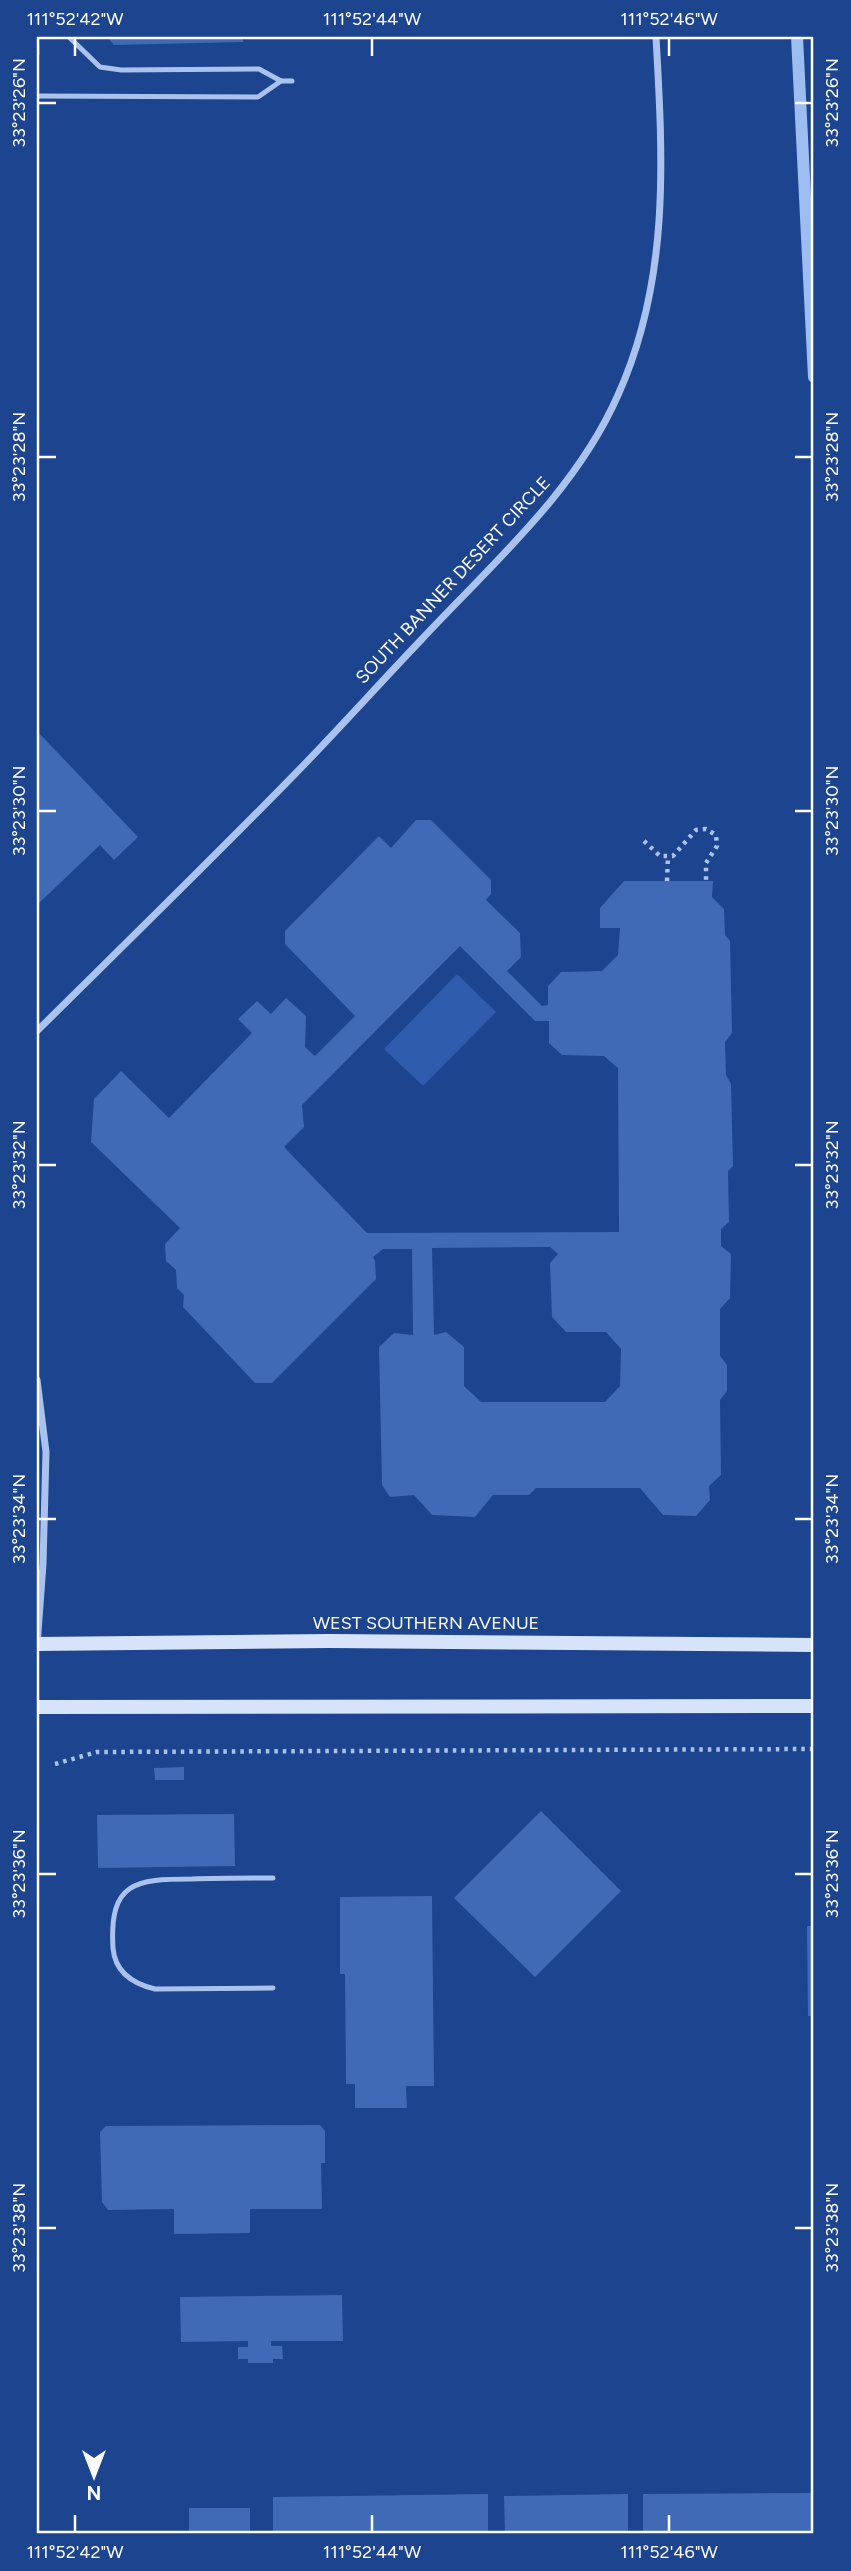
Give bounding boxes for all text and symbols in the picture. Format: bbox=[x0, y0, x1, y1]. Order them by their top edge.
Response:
text: 111°52'42"W bbox=[26, 8, 124, 30]
text: 111°52'44"W bbox=[323, 8, 422, 30]
text: 111°52'46"W bbox=[620, 8, 718, 30]
text: 33°23'26"N bbox=[8, 58, 30, 148]
text: 33°23'26"N bbox=[821, 58, 843, 148]
text: 33°23'28"N bbox=[8, 412, 30, 502]
text: 33°23'28"N bbox=[821, 412, 843, 502]
street label: SOUTH BANNER DESERT CIRCLE bbox=[351, 472, 555, 688]
text: 33°23'30"N bbox=[8, 766, 30, 856]
text: 33°23'30"N bbox=[821, 766, 843, 856]
text: 33°23'32"N bbox=[8, 1120, 30, 1210]
text: 33°23'32"N bbox=[821, 1120, 843, 1210]
text: 33°23'34"N bbox=[8, 1474, 30, 1564]
text: 33°23'34"N bbox=[821, 1474, 843, 1564]
street label: WEST SOUTHERN AVENUE bbox=[313, 1612, 539, 1634]
text: 33°23'36"N bbox=[8, 1829, 30, 1919]
text: 33°23'36"N bbox=[821, 1829, 843, 1919]
text: 33°23'38"N bbox=[8, 2183, 30, 2273]
text: 33°23'38"N bbox=[821, 2183, 843, 2273]
north arrow bbox=[60, 2442, 130, 2512]
text: N bbox=[87, 2481, 101, 2504]
text: 111°52'42"W bbox=[26, 2541, 124, 2563]
text: 111°52'44"W bbox=[323, 2541, 422, 2563]
text: 111°52'46"W bbox=[620, 2541, 718, 2563]

